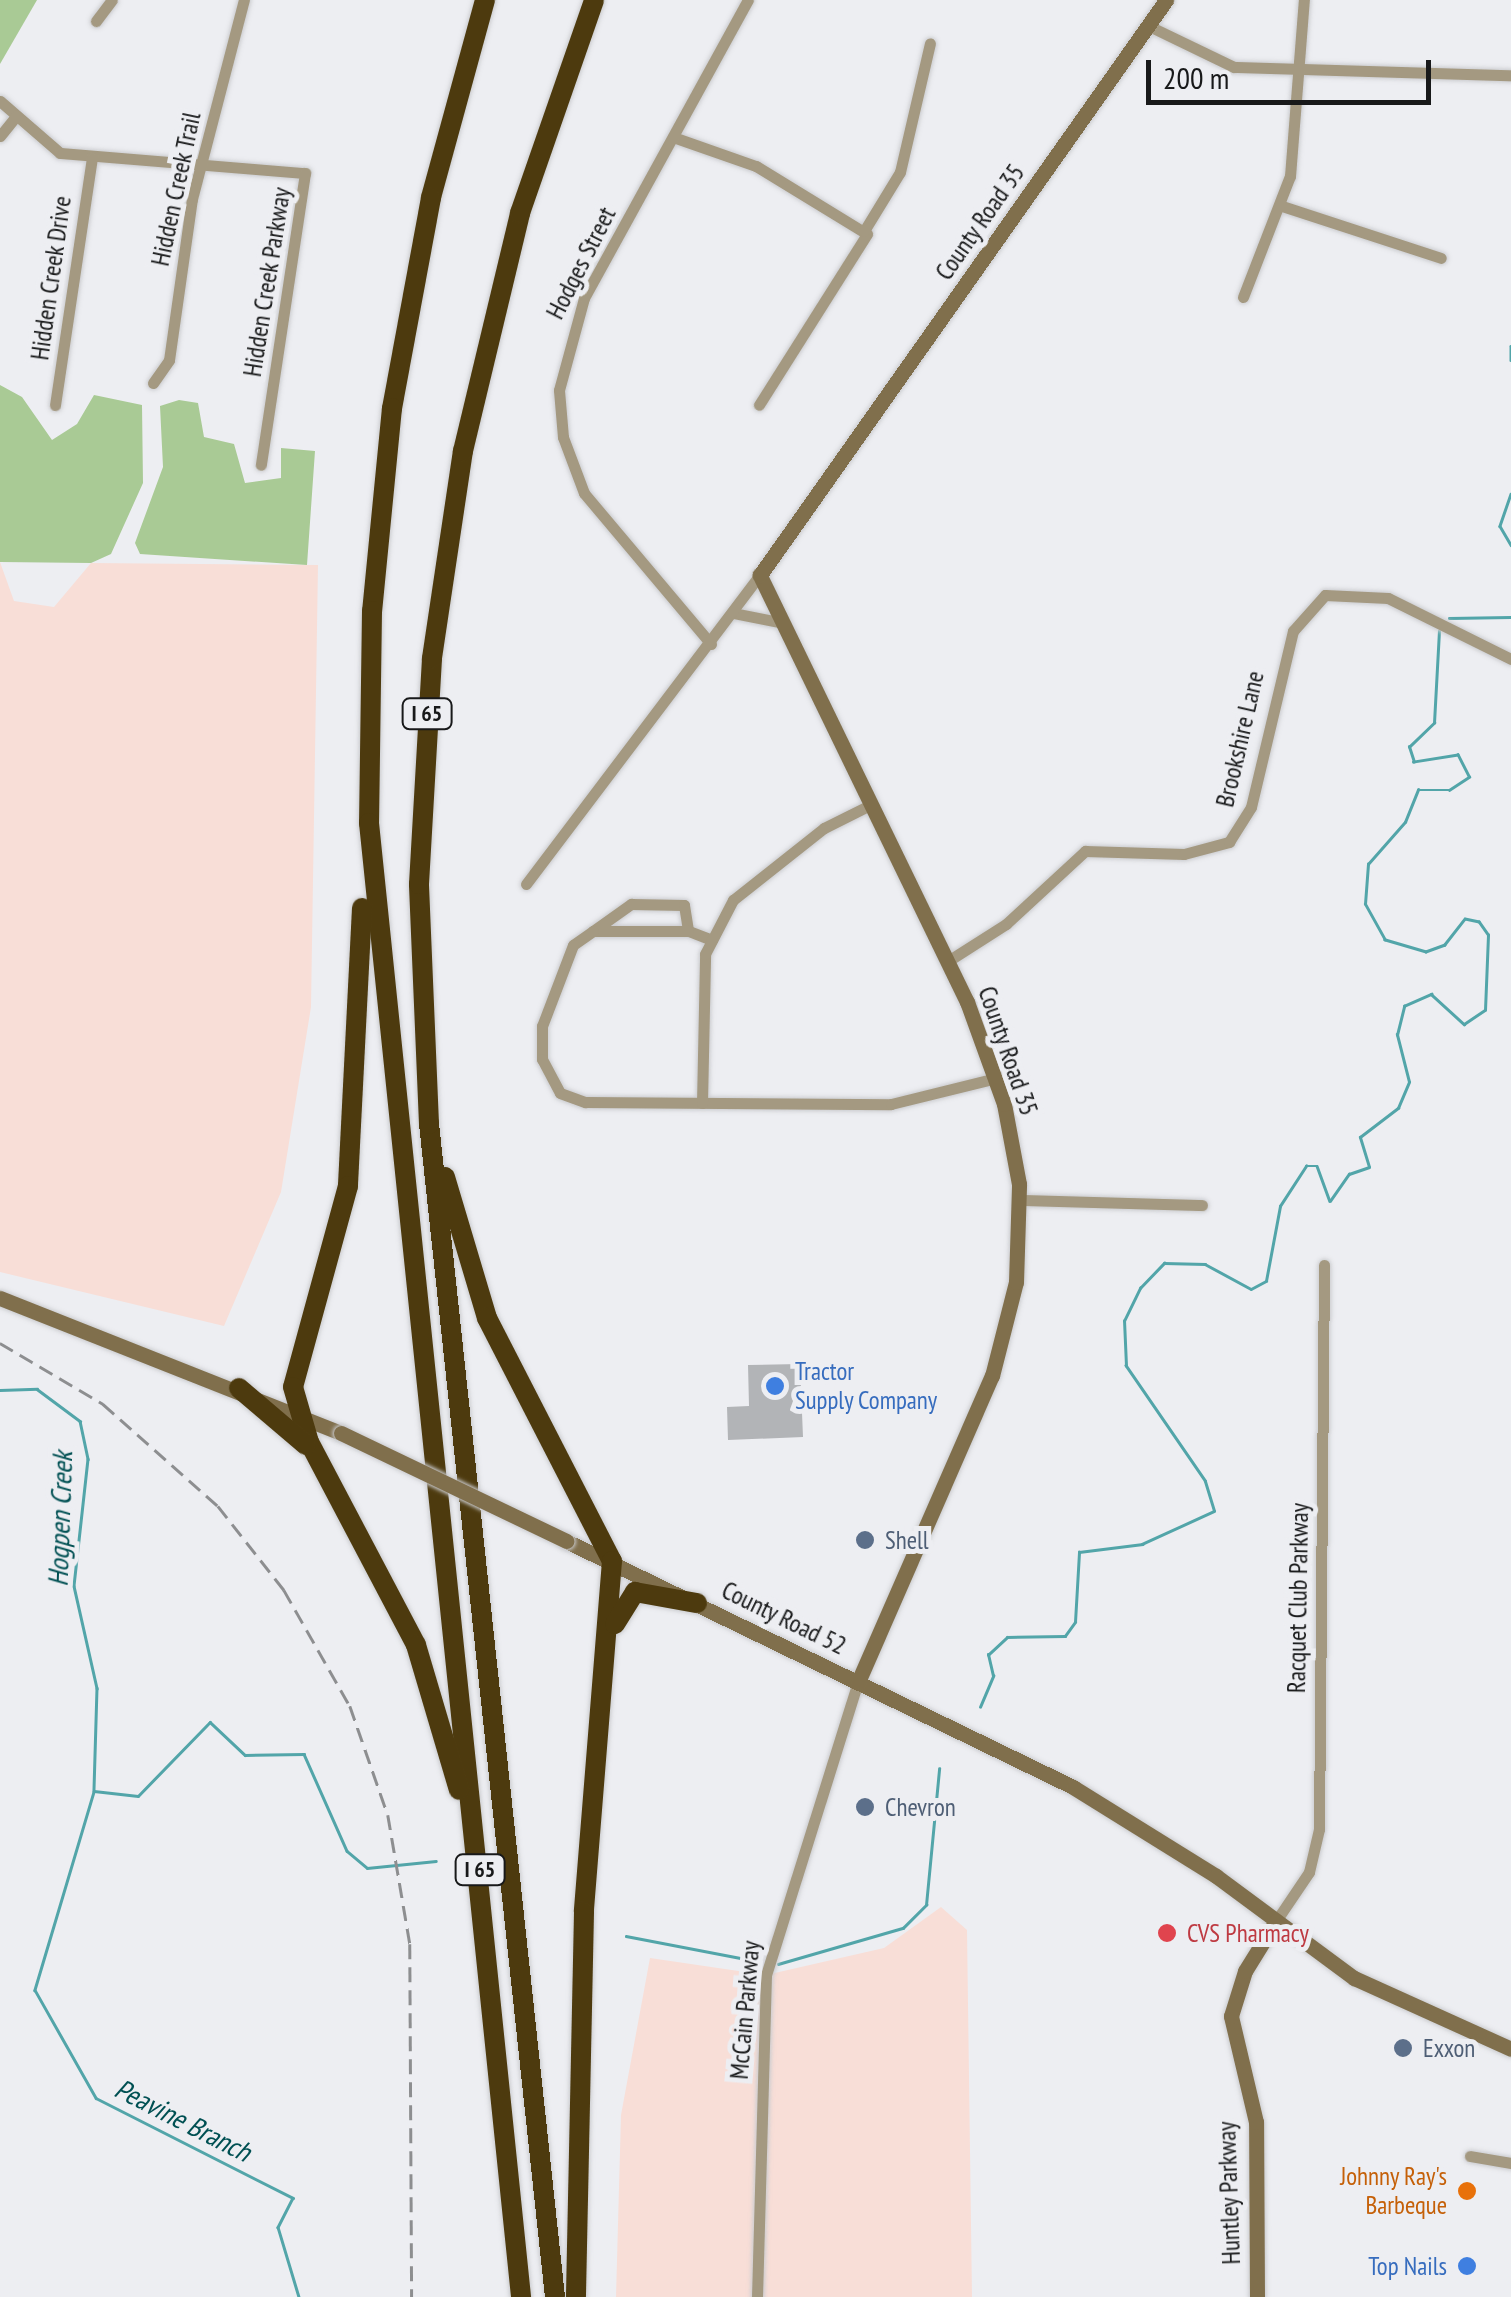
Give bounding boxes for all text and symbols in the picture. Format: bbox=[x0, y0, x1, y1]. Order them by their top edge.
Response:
scale bar bbox=[1151, 40, 1436, 102]
text: 200 m bbox=[1163, 58, 1229, 97]
street label: Hidden Creek Trail bbox=[145, 109, 207, 269]
street label: County Road 35 bbox=[929, 158, 1031, 286]
street label: Hidden Creek Parkway bbox=[237, 185, 297, 379]
street label: Hidden Creek Drive bbox=[25, 194, 77, 362]
street label: Hodges Street bbox=[540, 202, 622, 324]
street label: Brookshire Lane bbox=[1210, 668, 1270, 810]
road number: I 65 bbox=[400, 697, 454, 731]
street label: County Road 35 bbox=[972, 982, 1044, 1120]
place label: Tractor Supply Company bbox=[795, 1357, 938, 1416]
marker: Tractor Supply Company bbox=[764, 1375, 786, 1397]
water label: Hogpen Creek bbox=[41, 1451, 79, 1587]
street label: Racquet Club Parkway bbox=[1281, 1503, 1315, 1693]
place label: Shell bbox=[885, 1525, 929, 1555]
marker: Shell bbox=[854, 1529, 876, 1551]
street label: County Road 52 bbox=[717, 1575, 851, 1661]
place label: Chevron bbox=[885, 1792, 956, 1822]
marker: Chevron bbox=[854, 1796, 876, 1818]
road number: I 65 bbox=[452, 1853, 508, 1887]
place label: CVS Pharmacy bbox=[1187, 1918, 1309, 1948]
marker: CVS Pharmacy bbox=[1156, 1922, 1178, 1944]
street label: McCain Parkway bbox=[724, 1939, 766, 2081]
place label: Exxon bbox=[1423, 2033, 1475, 2063]
marker: Exxon bbox=[1392, 2037, 1414, 2059]
water label: Peavine Branch bbox=[109, 2071, 257, 2169]
street label: Huntley Parkway bbox=[1211, 2121, 1247, 2265]
place label: Johnny Ray's Barbeque bbox=[1339, 2162, 1447, 2221]
marker: Johnny Ray's Barbeque bbox=[1456, 2180, 1478, 2202]
place label: Top Nails bbox=[1368, 2251, 1447, 2281]
marker: Top Nails bbox=[1456, 2255, 1478, 2277]

